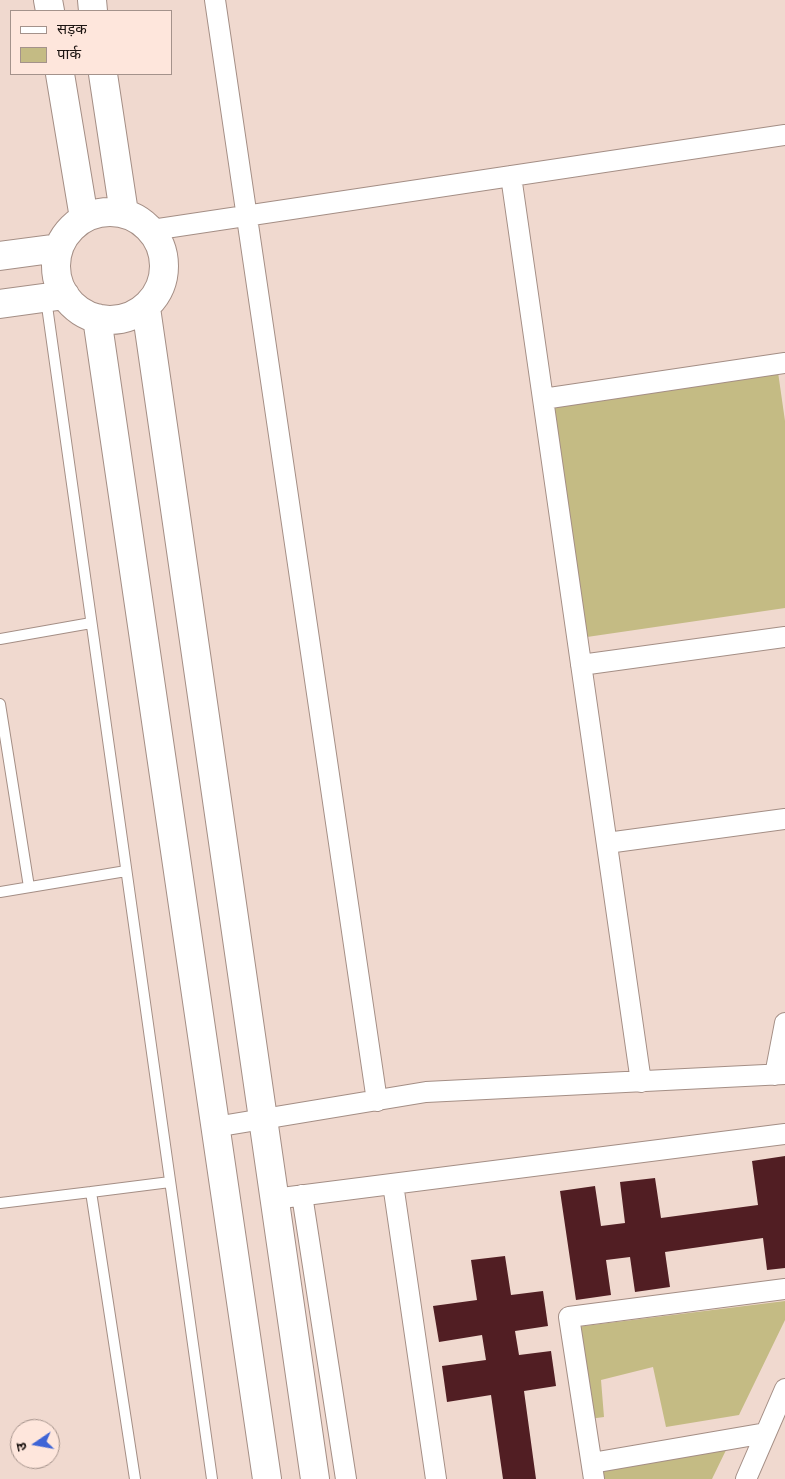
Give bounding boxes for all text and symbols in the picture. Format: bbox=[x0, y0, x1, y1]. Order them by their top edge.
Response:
legend bbox=[10, 10, 172, 75]
text: सड़क bbox=[57, 20, 87, 37]
text: पार्क bbox=[57, 45, 81, 62]
north arrow bbox=[10, 1419, 60, 1469]
text: उ bbox=[13, 1441, 30, 1453]

